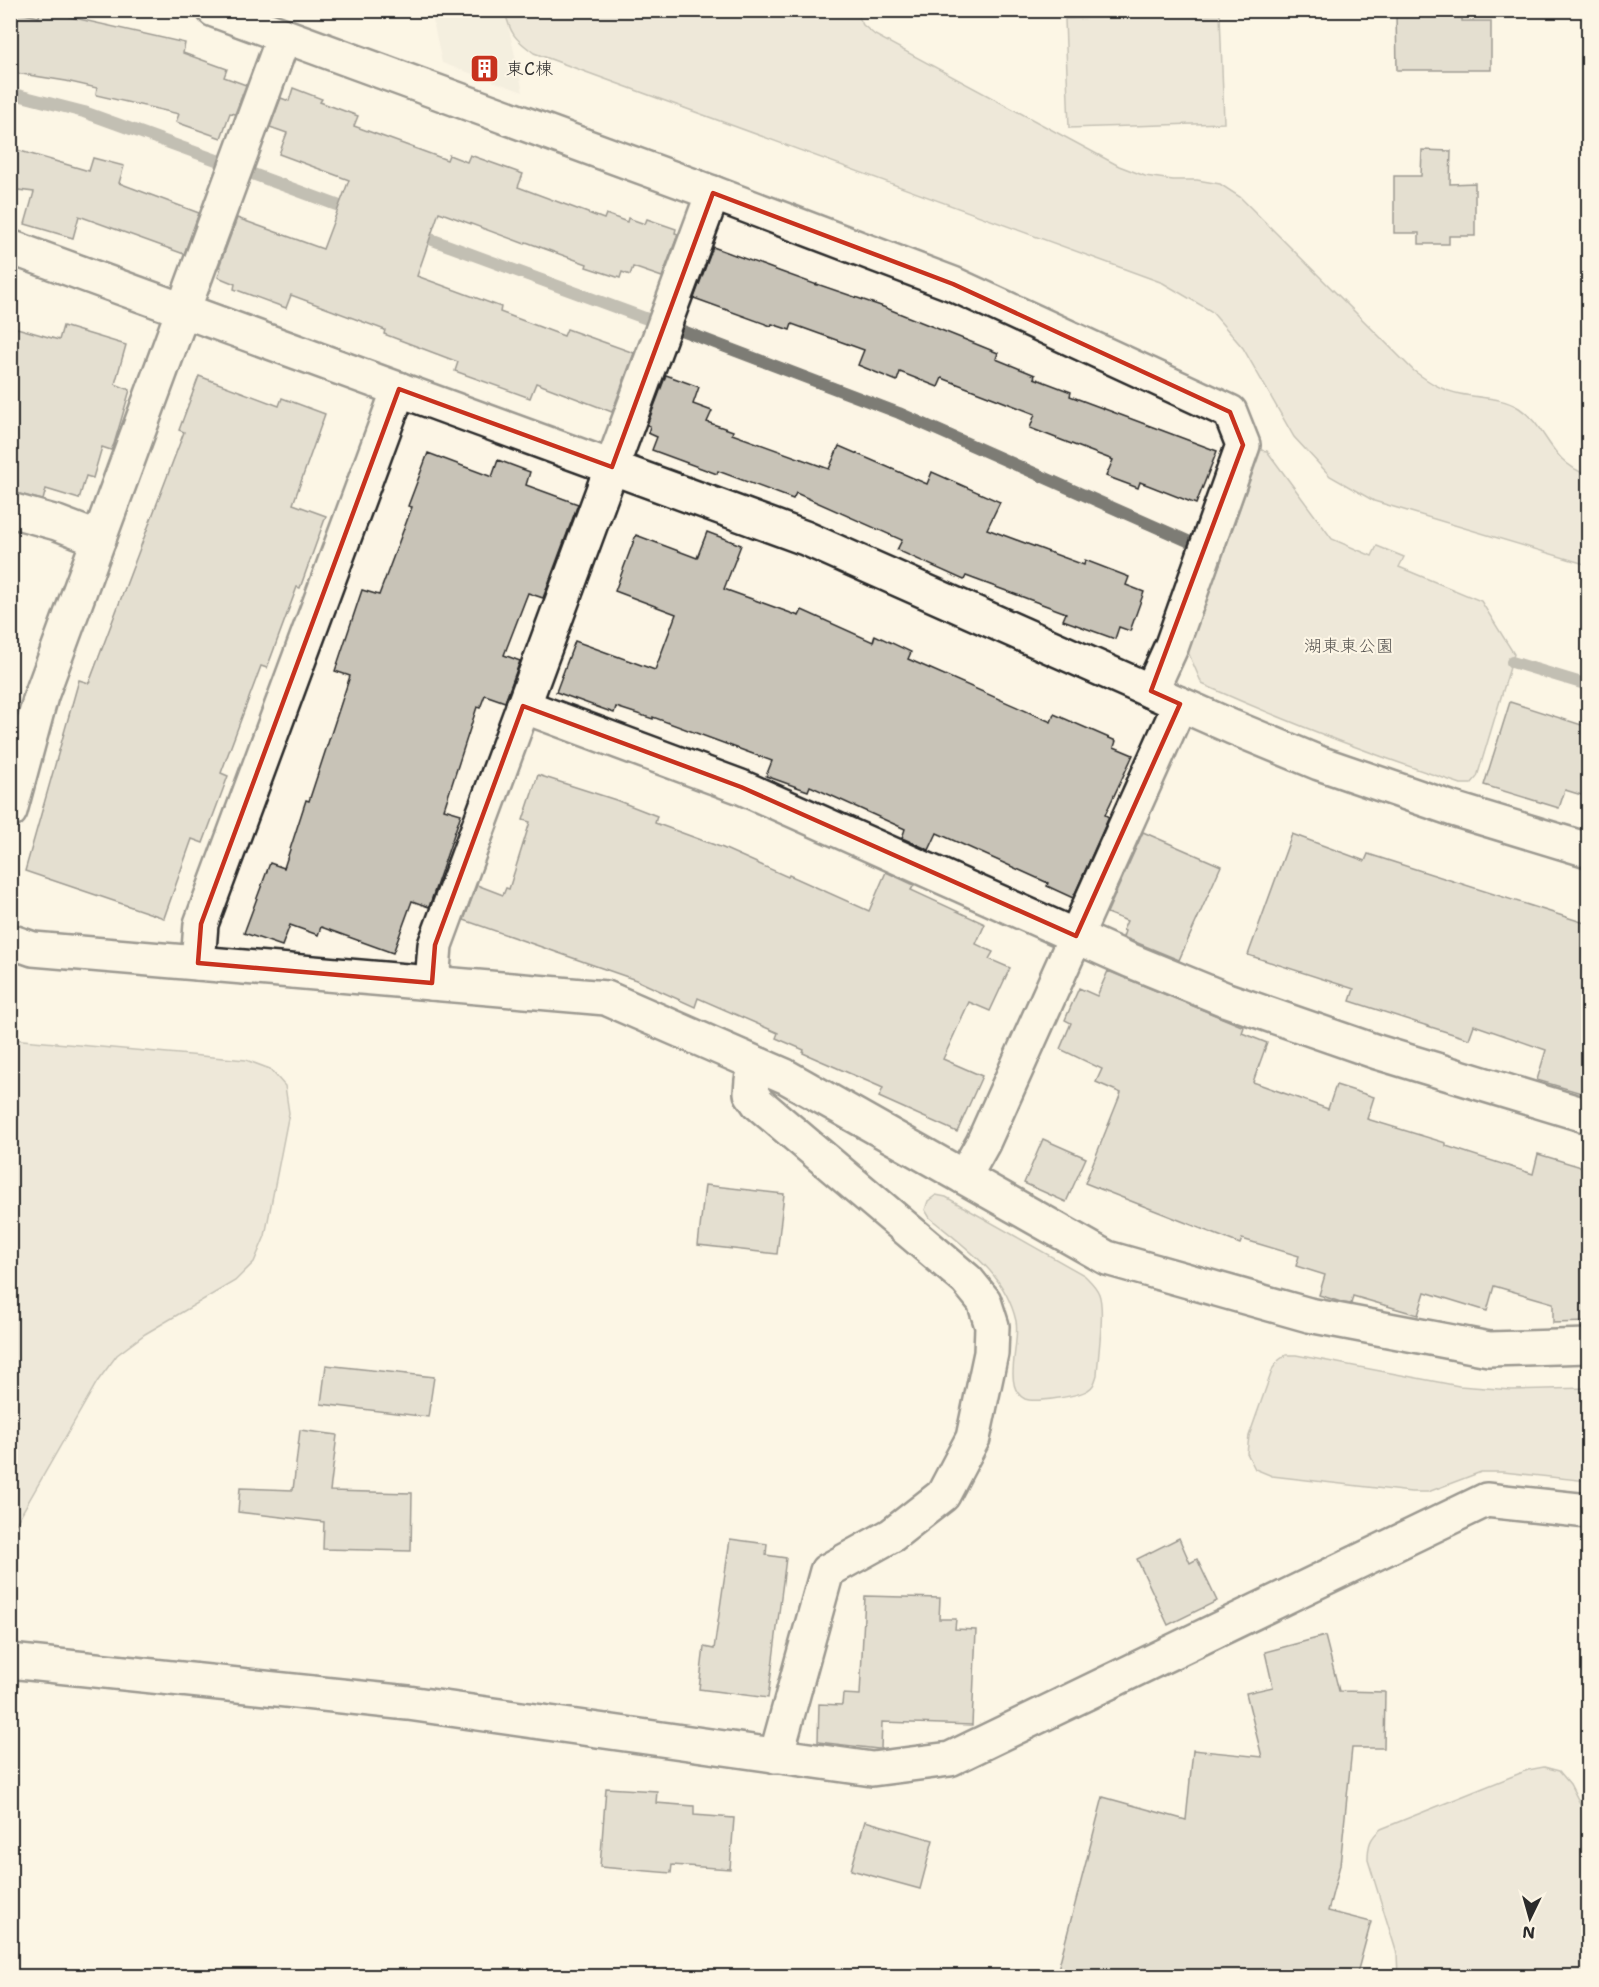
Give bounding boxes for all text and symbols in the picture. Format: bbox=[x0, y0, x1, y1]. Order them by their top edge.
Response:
building icon: 東C棟 bbox=[469, 53, 501, 85]
place label: 東C棟 bbox=[506, 57, 553, 81]
park label: 湖東東公園 bbox=[1304, 634, 1394, 658]
north arrow bbox=[1500, 1888, 1560, 1948]
text: N bbox=[1522, 1921, 1536, 1943]

